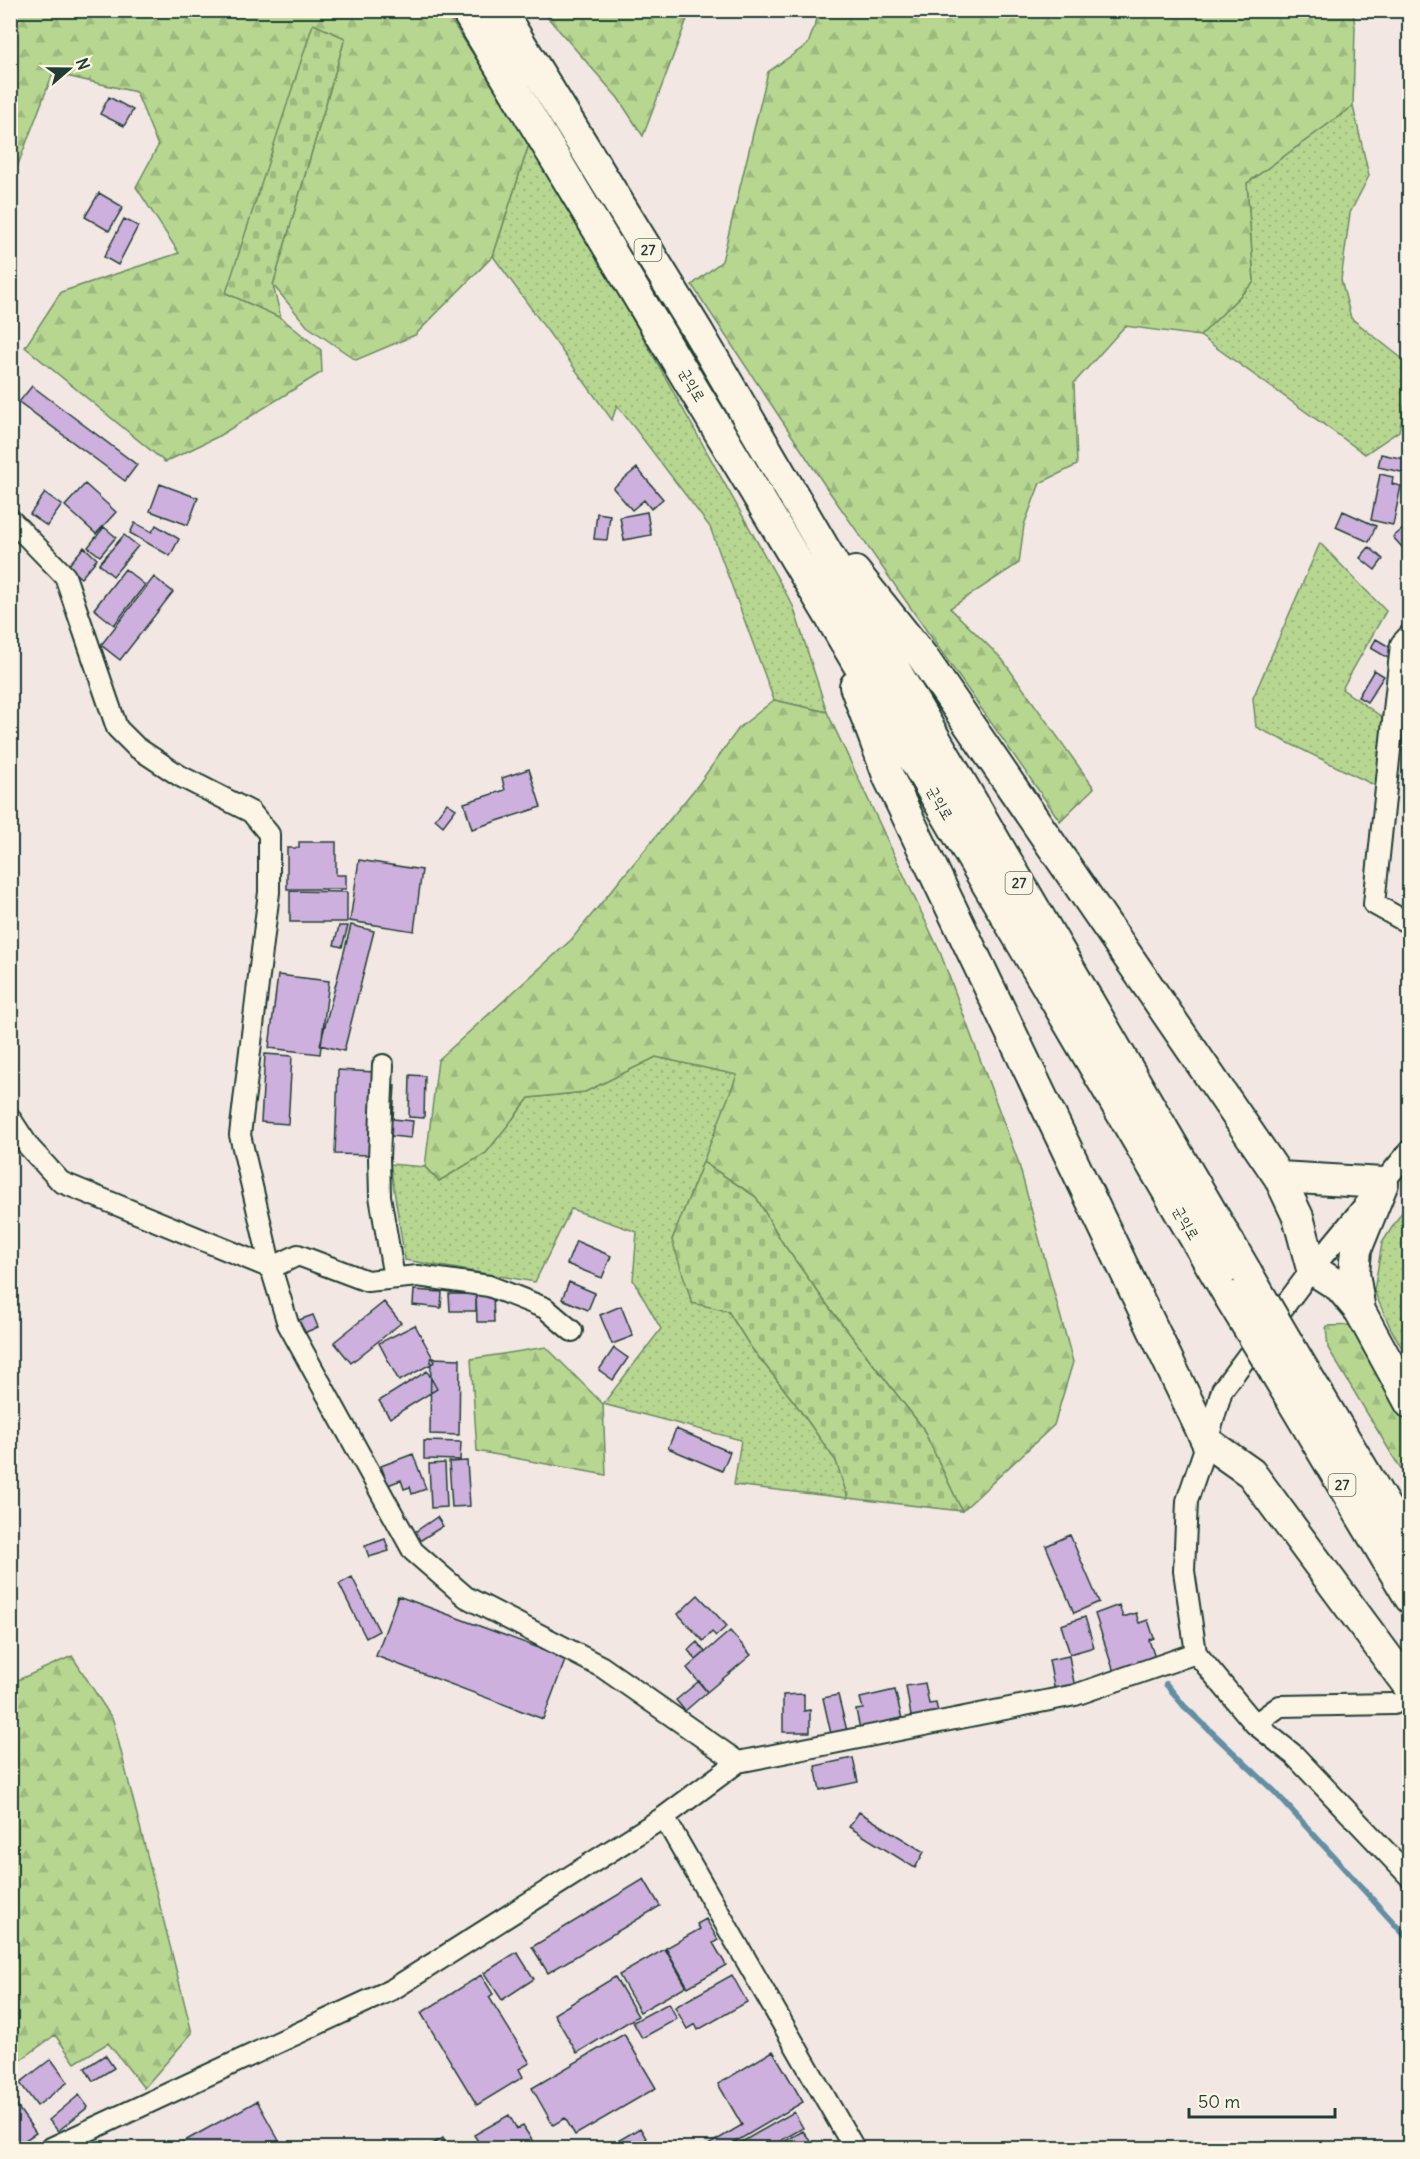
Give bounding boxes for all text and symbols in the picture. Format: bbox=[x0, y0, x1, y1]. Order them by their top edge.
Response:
north arrow bbox=[39, 39, 99, 99]
text: N bbox=[72, 55, 94, 72]
road number: 27 bbox=[634, 239, 662, 261]
street label: 군익로 bbox=[675, 364, 710, 405]
street label: 군익로 bbox=[923, 782, 958, 823]
road number: 27 bbox=[1006, 872, 1032, 894]
street label: 군익로 bbox=[1169, 1202, 1204, 1243]
road number: 27 bbox=[1328, 1474, 1356, 1496]
scale bar bbox=[1189, 2081, 1334, 2119]
text: 50 m bbox=[1198, 2090, 1240, 2113]

